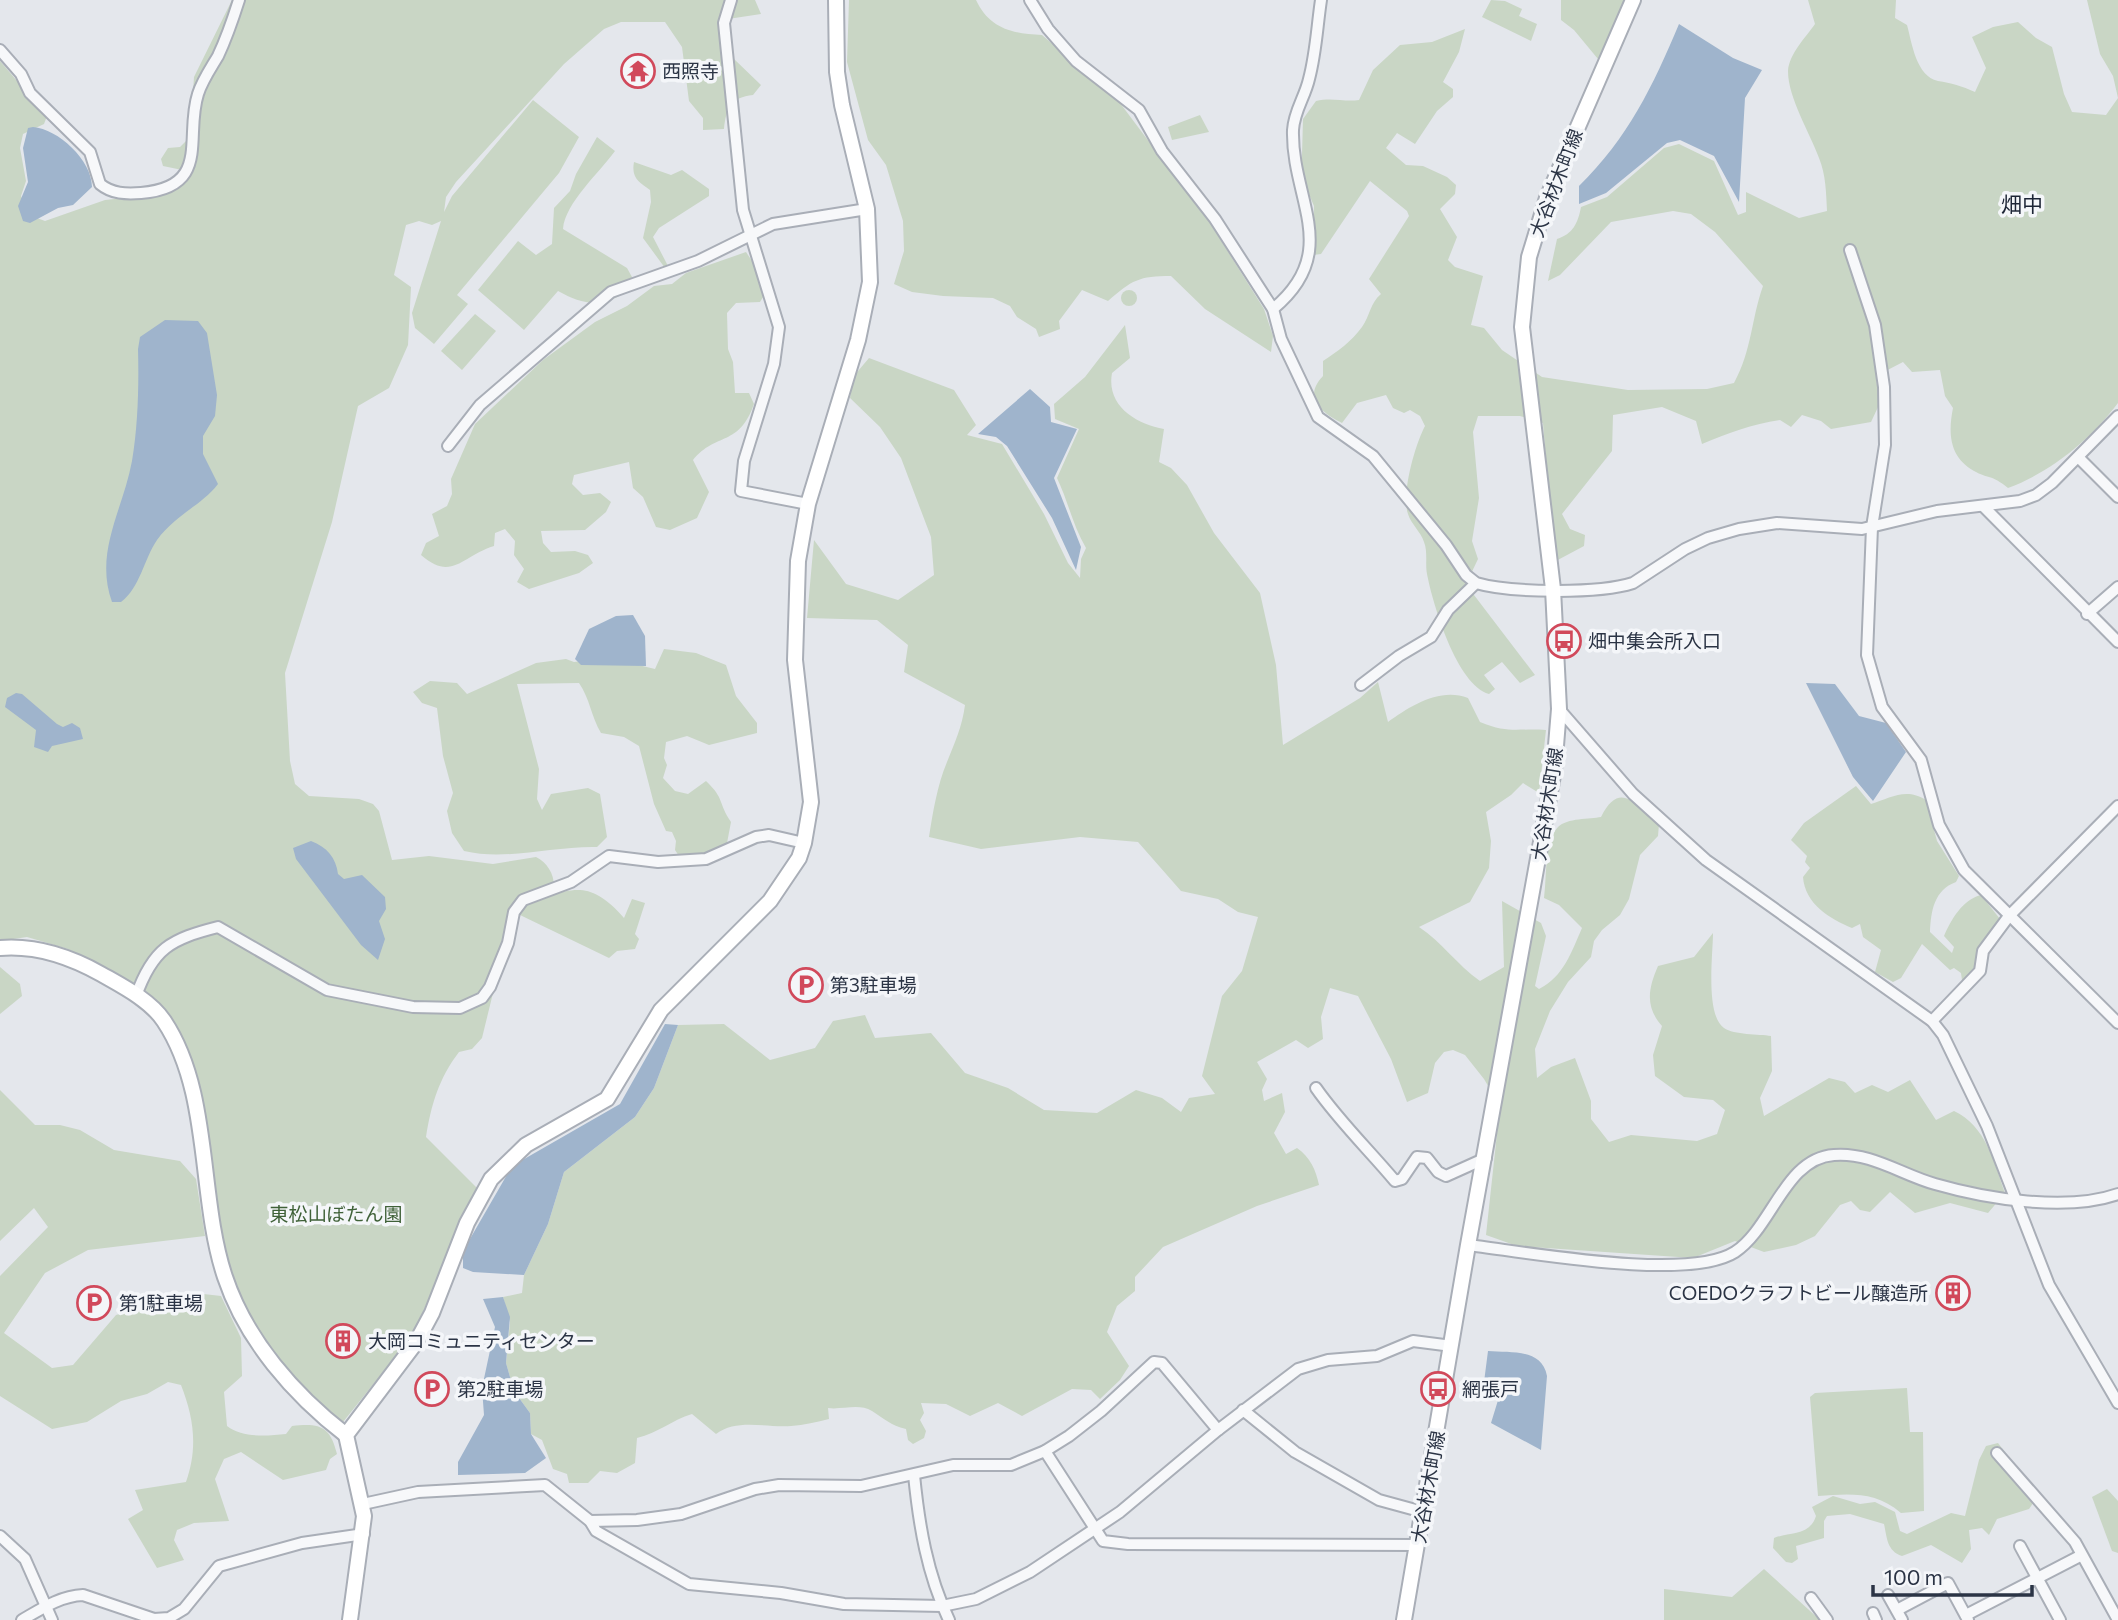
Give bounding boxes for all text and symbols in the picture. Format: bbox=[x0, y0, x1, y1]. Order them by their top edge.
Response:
temple icon: 西照寺 bbox=[619, 52, 657, 90]
place label: 西照寺 bbox=[662, 59, 719, 82]
street label: 大谷材木町線 bbox=[1524, 125, 1587, 240]
district label: 畑中 bbox=[2001, 191, 2043, 216]
bus stop icon: 畑中集会所入口 bbox=[1545, 622, 1583, 660]
place label: 畑中集会所入口 bbox=[1588, 629, 1721, 652]
street label: 大谷材木町線 bbox=[1526, 746, 1567, 862]
parking icon: 第3駐車場 bbox=[787, 966, 825, 1004]
place label: 第3駐車場 bbox=[830, 973, 917, 996]
park label: 東松山ぼたん園 bbox=[269, 1202, 403, 1225]
building icon: COEDOクラフトビール醸造所 bbox=[1934, 1274, 1972, 1312]
place label: COEDOクラフトビール醸造所 bbox=[1669, 1281, 1928, 1304]
parking icon: 第1駐車場 bbox=[75, 1284, 113, 1322]
place label: 第1駐車場 bbox=[119, 1291, 203, 1314]
building icon: 大岡コミュニティセンター bbox=[324, 1322, 362, 1360]
place label: 大岡コミュニティセンター bbox=[368, 1329, 595, 1352]
parking icon: 第2駐車場 bbox=[413, 1370, 451, 1408]
bus stop icon: 網張戸 bbox=[1419, 1370, 1457, 1408]
place label: 第2駐車場 bbox=[457, 1377, 544, 1400]
place label: 網張戸 bbox=[1462, 1377, 1519, 1400]
street label: 大谷材木町線 bbox=[1406, 1429, 1449, 1545]
scale bar bbox=[1873, 1554, 2032, 1598]
text: 100 m bbox=[1884, 1564, 1943, 1589]

